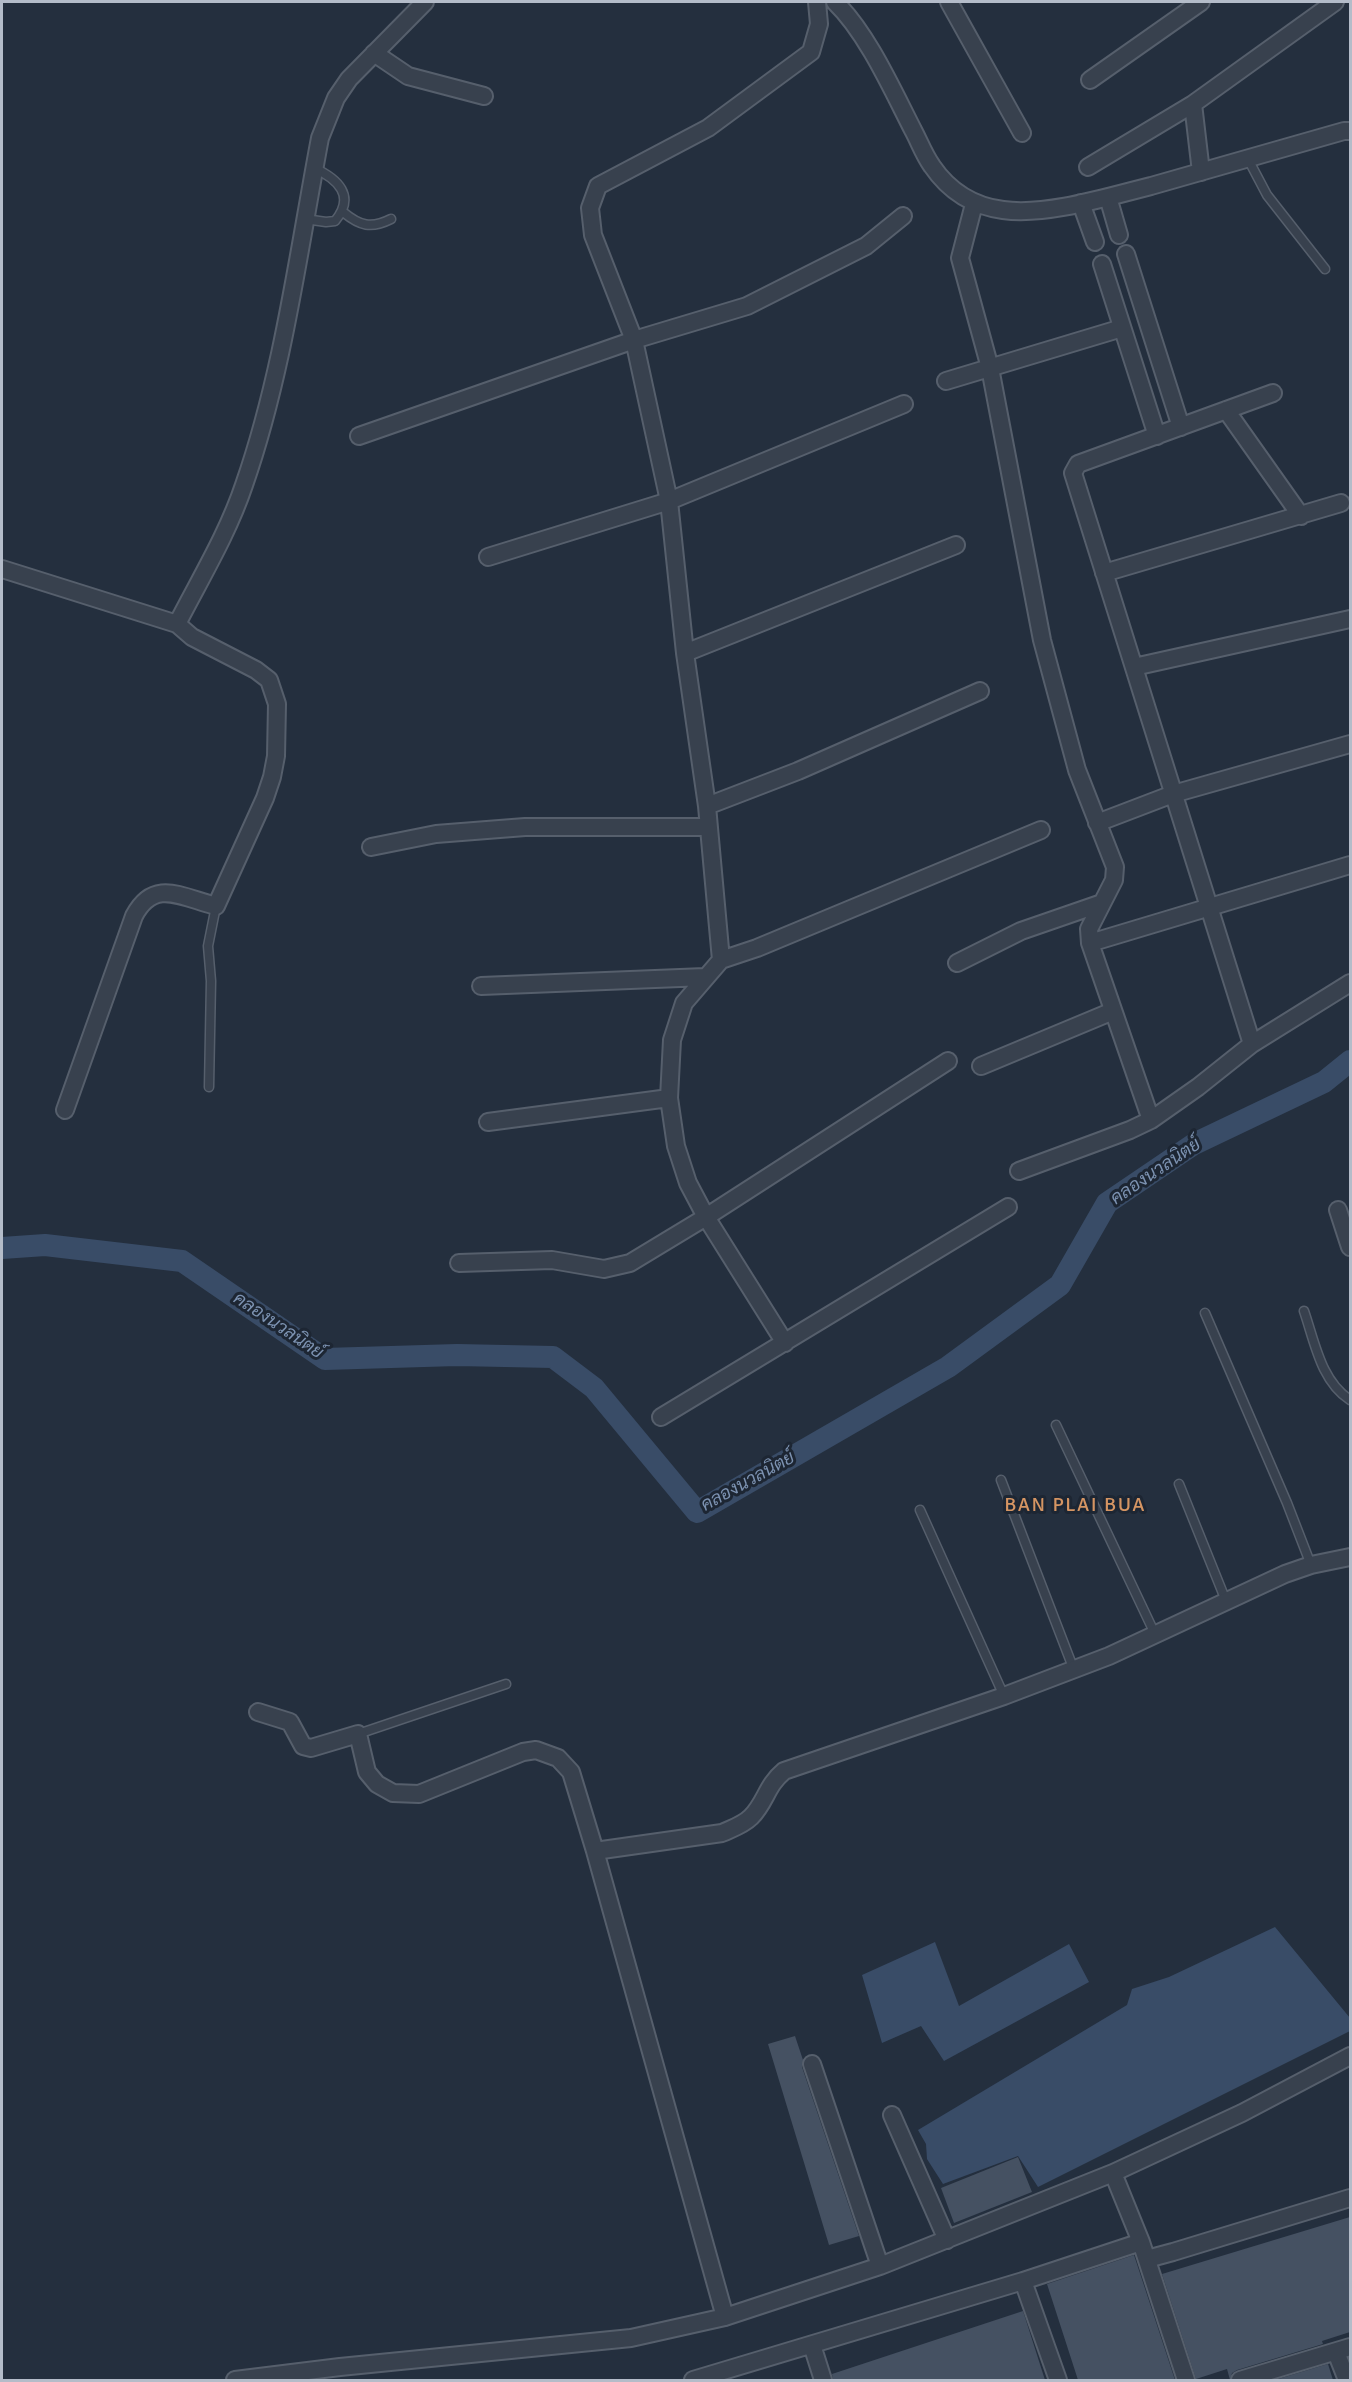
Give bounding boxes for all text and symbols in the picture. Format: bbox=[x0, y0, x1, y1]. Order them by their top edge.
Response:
water label: คลองนวลนิตย์ bbox=[1107, 1134, 1205, 1210]
water label: คลองนวลนิตย์ bbox=[229, 1288, 327, 1364]
water label: คลองนวลนิตย์ bbox=[697, 1447, 799, 1517]
district label: BAN PLAI BUA bbox=[1004, 1494, 1146, 1518]

